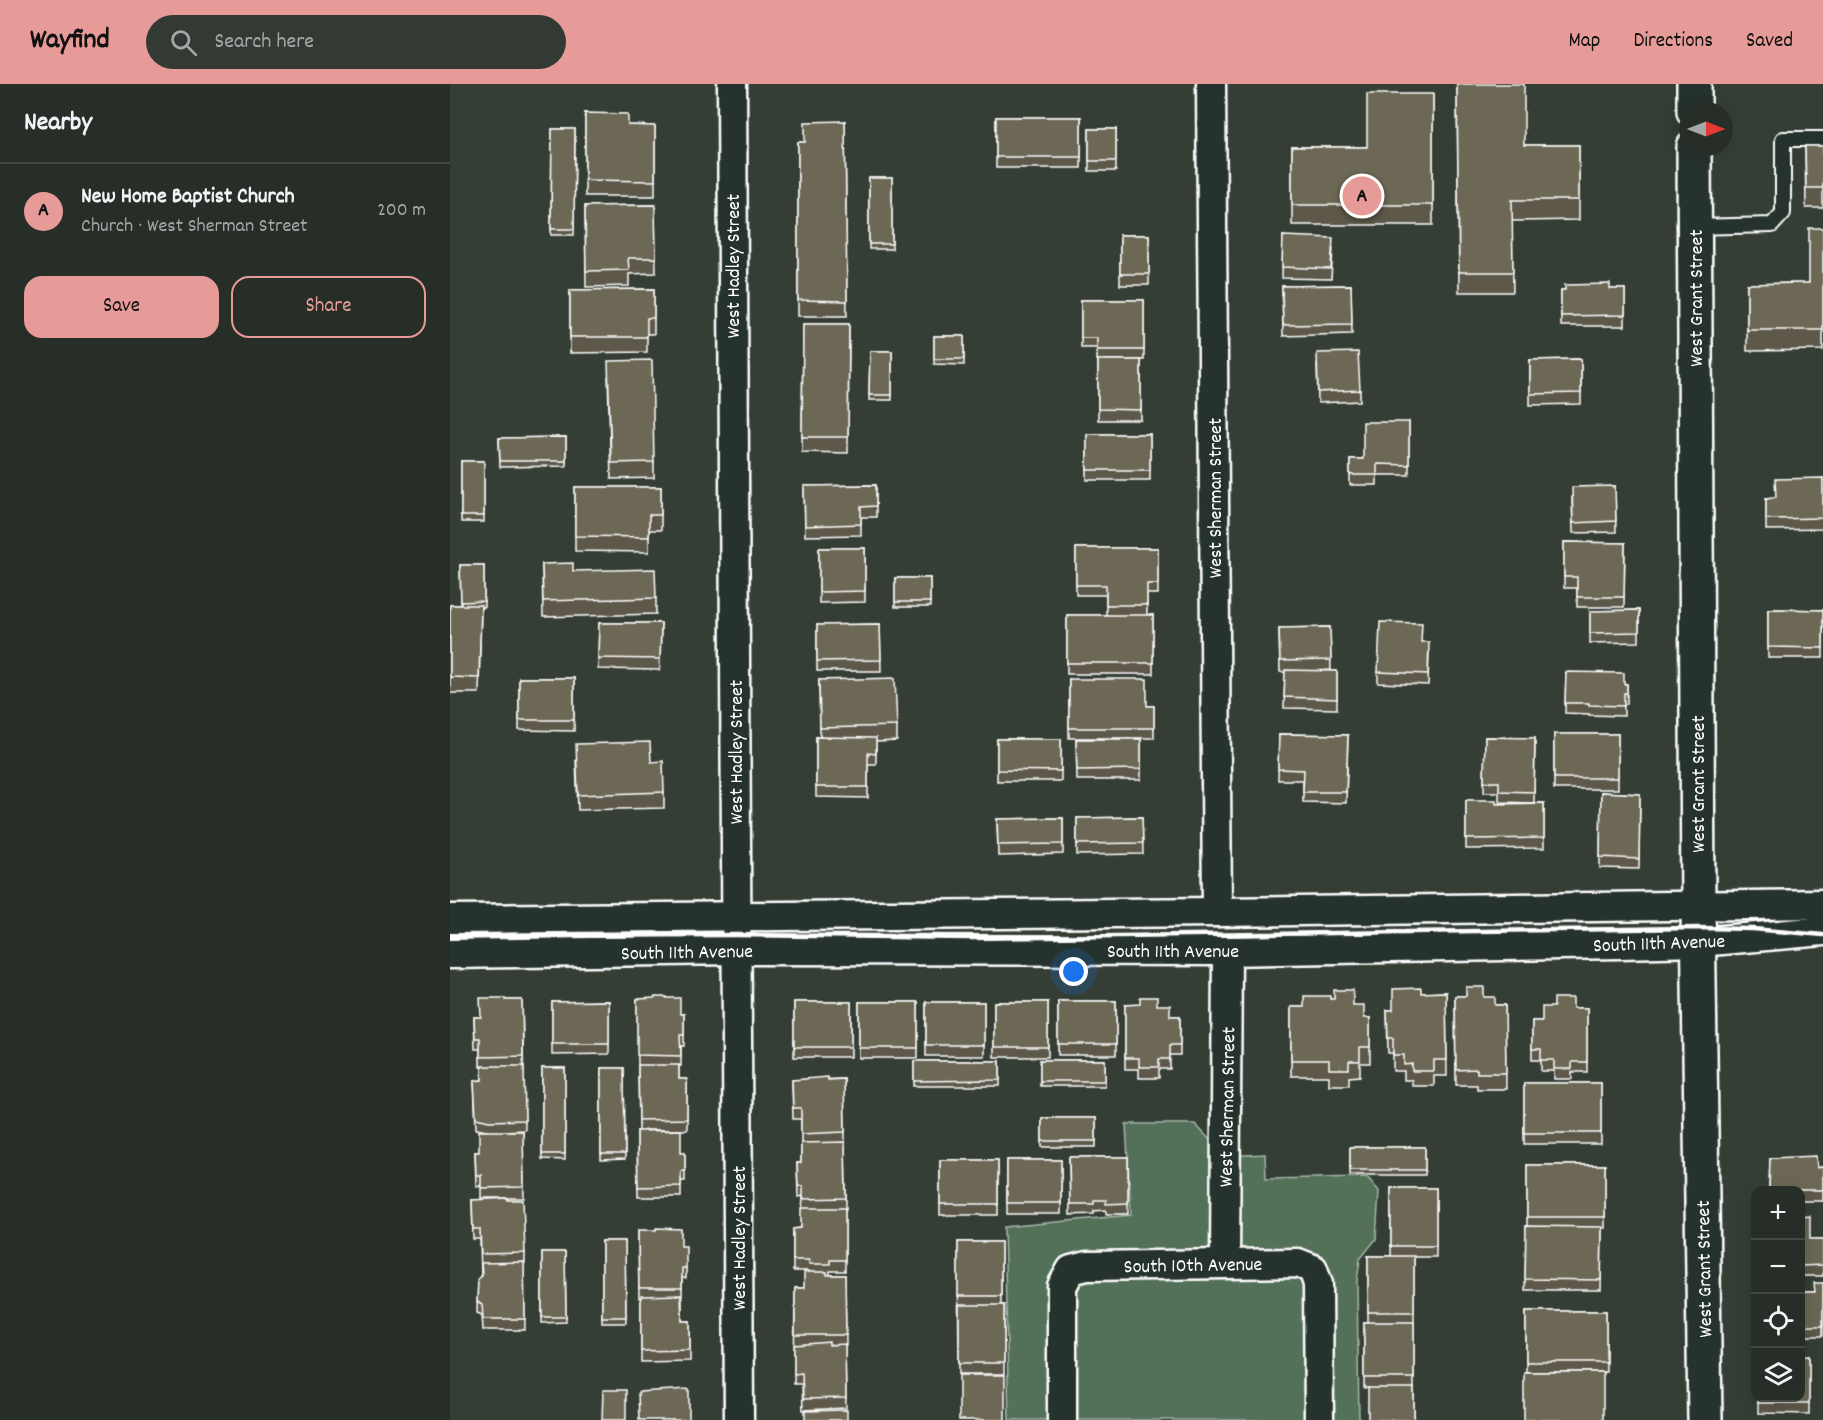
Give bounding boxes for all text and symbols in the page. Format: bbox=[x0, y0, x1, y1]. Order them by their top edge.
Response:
search box bbox=[146, 15, 566, 69]
text: Wayfind bbox=[30, 22, 110, 62]
icon: search bbox=[167, 26, 200, 59]
text: Search here bbox=[215, 27, 314, 58]
text: Map bbox=[1569, 27, 1600, 57]
text: Directions bbox=[1633, 27, 1713, 57]
text: Saved bbox=[1746, 27, 1793, 57]
north arrow bbox=[1679, 102, 1733, 156]
text: Nearby bbox=[24, 105, 92, 142]
pin: A bbox=[1342, 174, 1382, 218]
text: New Home Baptist Church bbox=[81, 182, 295, 213]
street label: West Hadley Street bbox=[721, 194, 749, 338]
text: A bbox=[38, 197, 49, 225]
text: 200 m bbox=[377, 197, 426, 225]
text: Church · West Sherman Street bbox=[81, 213, 307, 241]
street label: West Grant Street bbox=[1684, 229, 1712, 367]
button: Save bbox=[24, 276, 219, 338]
button: Share bbox=[231, 276, 426, 338]
street label: West Sherman Street bbox=[1203, 418, 1231, 578]
street label: West Hadley Street bbox=[724, 680, 752, 824]
street label: West Grant Street bbox=[1686, 715, 1714, 853]
street label: South 11th Avenue bbox=[1593, 929, 1726, 961]
street label: South 11th Avenue bbox=[621, 939, 754, 969]
street label: South 11th Avenue bbox=[1107, 939, 1239, 967]
your location bbox=[1059, 957, 1088, 986]
street label: West Sherman Street bbox=[1214, 1027, 1244, 1187]
street label: West Hadley Street bbox=[727, 1166, 755, 1310]
map controls bbox=[1751, 1186, 1805, 1402]
button: + bbox=[1751, 1186, 1805, 1240]
street label: West Grant Street bbox=[1691, 1200, 1721, 1338]
button: − bbox=[1751, 1240, 1805, 1294]
street label: South 10th Avenue bbox=[1124, 1252, 1263, 1282]
button: locate bbox=[1751, 1294, 1805, 1348]
button: layers bbox=[1751, 1348, 1805, 1402]

